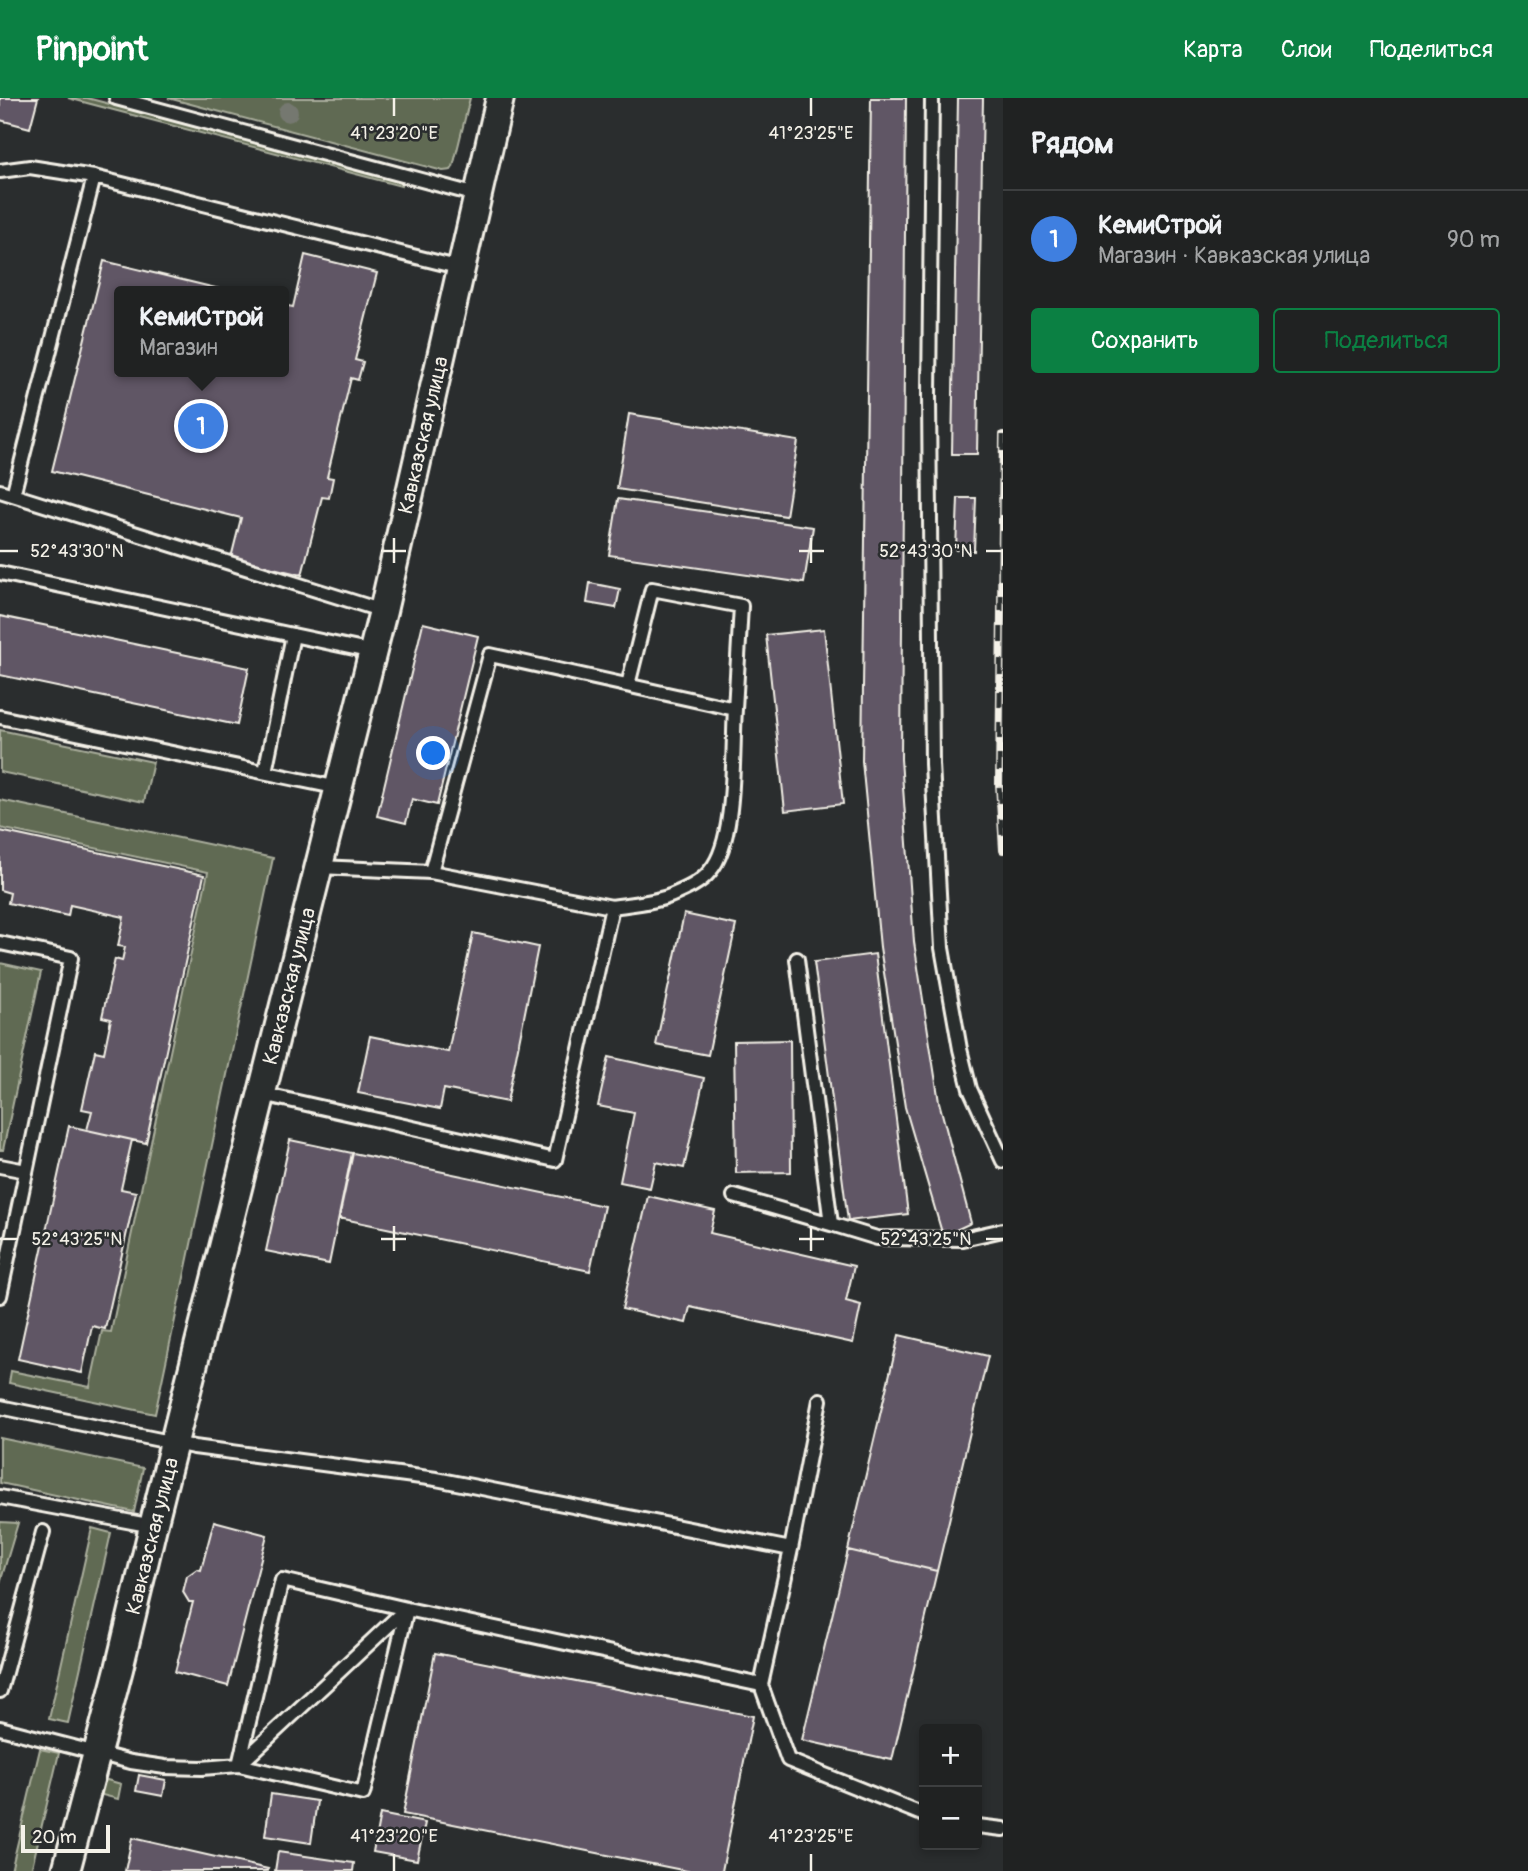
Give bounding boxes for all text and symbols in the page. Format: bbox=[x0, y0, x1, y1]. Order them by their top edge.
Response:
text: Pinpoint bbox=[35, 29, 148, 70]
text: Карта bbox=[1183, 35, 1243, 64]
text: Слои bbox=[1281, 35, 1332, 64]
text: Поделиться bbox=[1370, 35, 1493, 64]
text: 41°23'20"E bbox=[350, 122, 438, 145]
text: 41°23'25"E bbox=[769, 122, 853, 145]
text: Рядом bbox=[1031, 125, 1114, 162]
text: КемиСтрой bbox=[1098, 209, 1222, 241]
text: 1 bbox=[1050, 225, 1059, 254]
text: 90 m bbox=[1447, 225, 1500, 254]
text: Магазин · Кавказская улица bbox=[1098, 241, 1370, 270]
popup bbox=[114, 286, 289, 377]
text: КемиСтрой bbox=[139, 301, 264, 333]
button: Сохранить bbox=[1031, 308, 1259, 373]
button: Поделиться bbox=[1273, 308, 1500, 373]
text: Магазин bbox=[139, 333, 218, 362]
street label: Кавказская улица bbox=[392, 354, 455, 517]
pin: 1 bbox=[178, 400, 224, 452]
text: 52°43'30"N bbox=[30, 540, 124, 563]
text: 52°43'30"N bbox=[879, 540, 973, 563]
your location bbox=[416, 736, 450, 770]
street label: Кавказская улица bbox=[257, 905, 322, 1067]
text: 52°43'25"N bbox=[31, 1228, 123, 1251]
text: 52°43'25"N bbox=[880, 1228, 972, 1251]
street label: Кавказская улица bbox=[120, 1455, 185, 1617]
map controls bbox=[919, 1724, 982, 1850]
button: + bbox=[919, 1724, 982, 1787]
button: − bbox=[919, 1787, 982, 1850]
scale bar bbox=[21, 1822, 110, 1854]
text: 20 m bbox=[32, 1825, 77, 1849]
text: 41°23'20"E bbox=[350, 1825, 438, 1848]
text: 41°23'25"E bbox=[769, 1825, 853, 1848]

